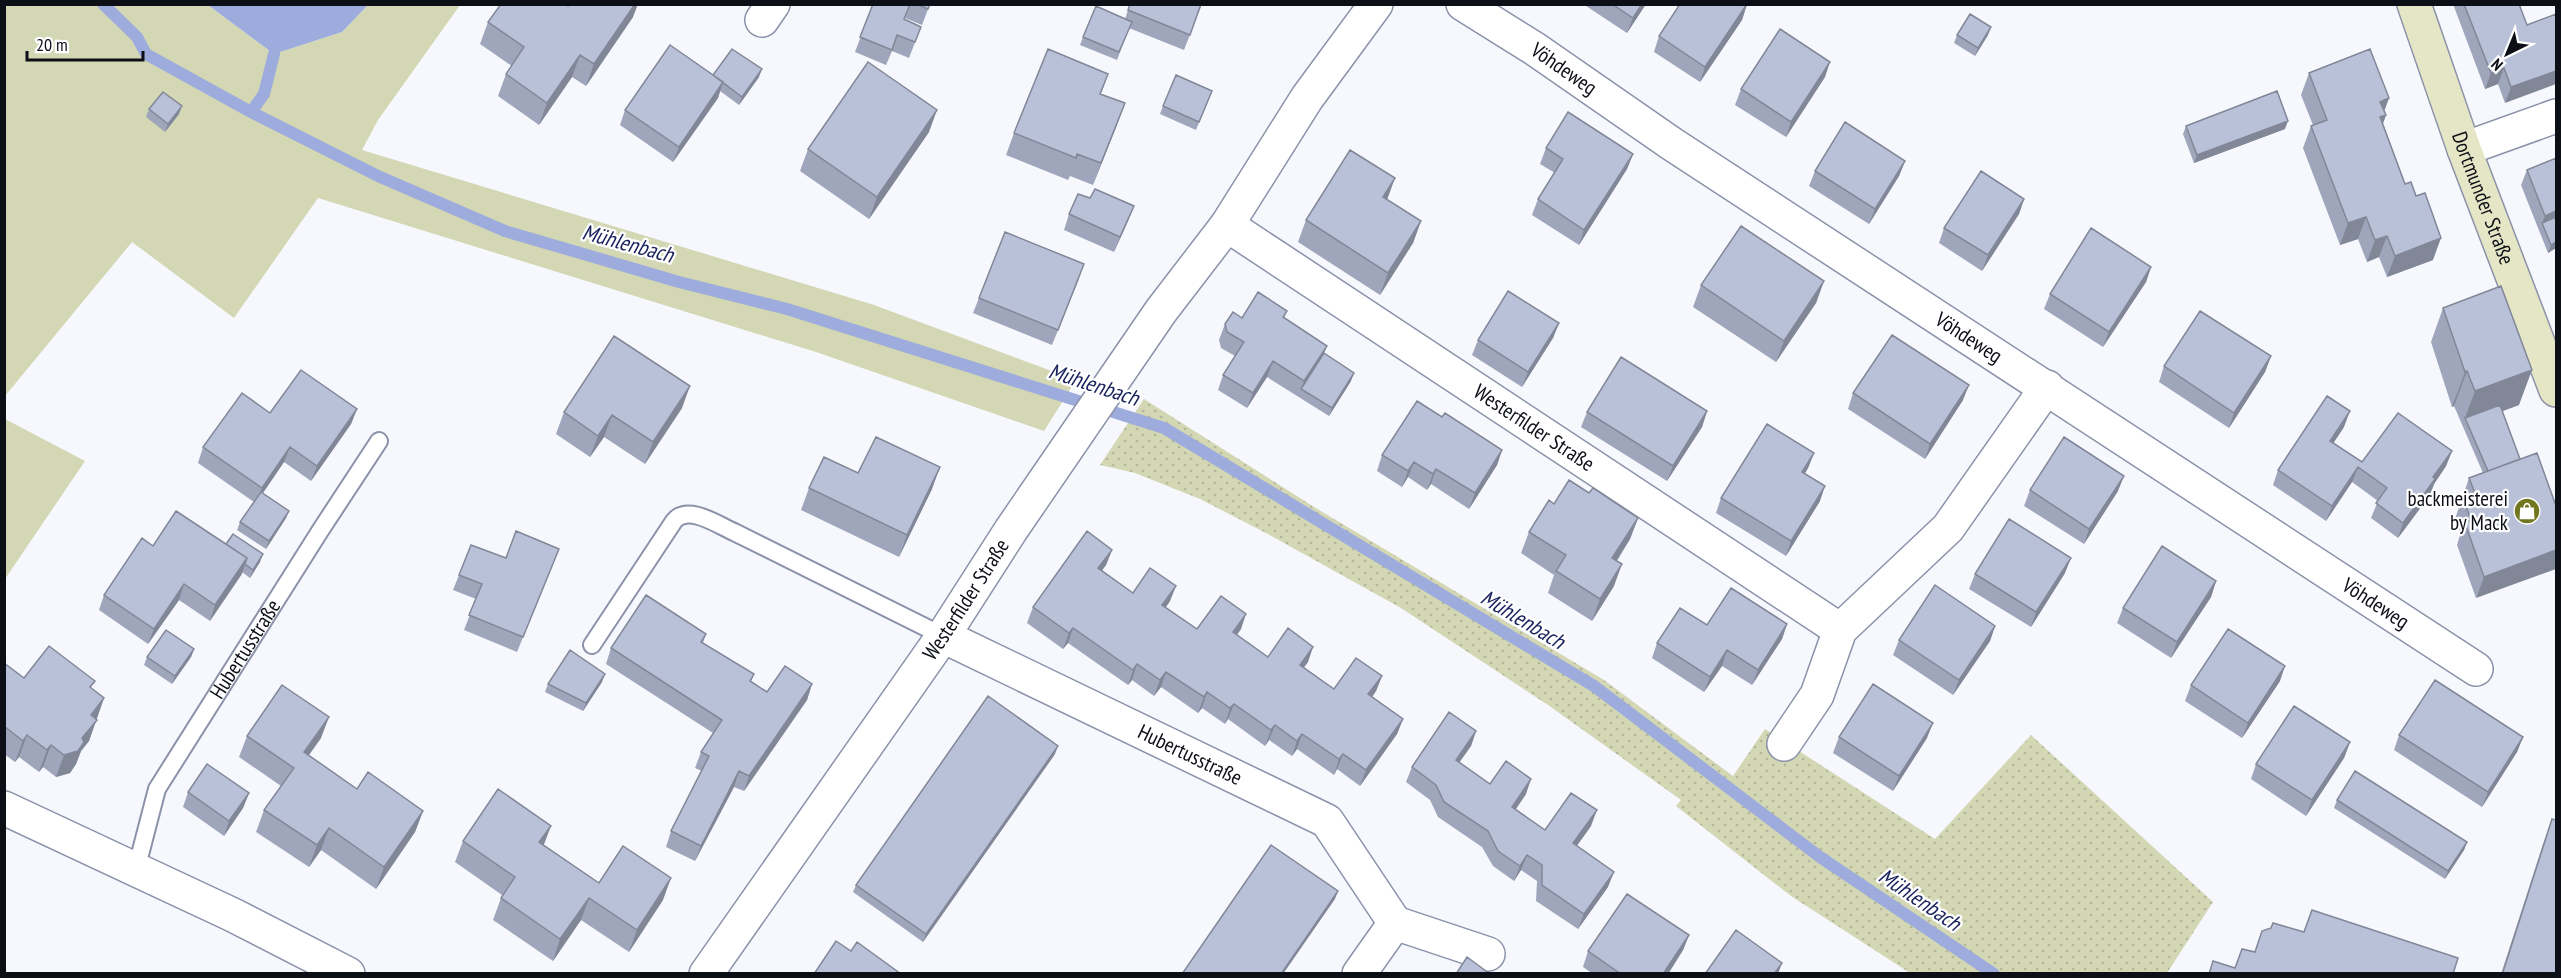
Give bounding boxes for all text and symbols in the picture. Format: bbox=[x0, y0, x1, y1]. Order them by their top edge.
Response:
scale bar bbox=[27, 24, 142, 62]
north arrow bbox=[2477, 24, 2537, 84]
text: 20 m bbox=[36, 33, 68, 56]
street label: Vöhdeweg bbox=[1525, 36, 1603, 101]
text: N bbox=[2487, 55, 2507, 75]
street label: Dortmunder Straße bbox=[2446, 128, 2521, 268]
water label: Mühlenbach bbox=[579, 217, 678, 269]
street label: Vöhdeweg bbox=[1930, 305, 2008, 369]
water label: Mühlenbach bbox=[1045, 356, 1144, 412]
street label: Westerfilder Straße bbox=[1469, 378, 1600, 477]
place label: backmeisterei by Mack bbox=[2408, 485, 2508, 536]
shop icon: backmeisterei by Mack bbox=[2512, 496, 2542, 526]
street label: Westerfilder Straße bbox=[916, 534, 1015, 665]
street label: Vöhdeweg bbox=[2336, 571, 2415, 635]
water label: Mühlenbach bbox=[1476, 583, 1571, 656]
street label: Hubertusstraße bbox=[203, 594, 286, 704]
street label: Hubertusstraße bbox=[1134, 718, 1247, 791]
water label: Mühlenbach bbox=[1874, 861, 1967, 937]

